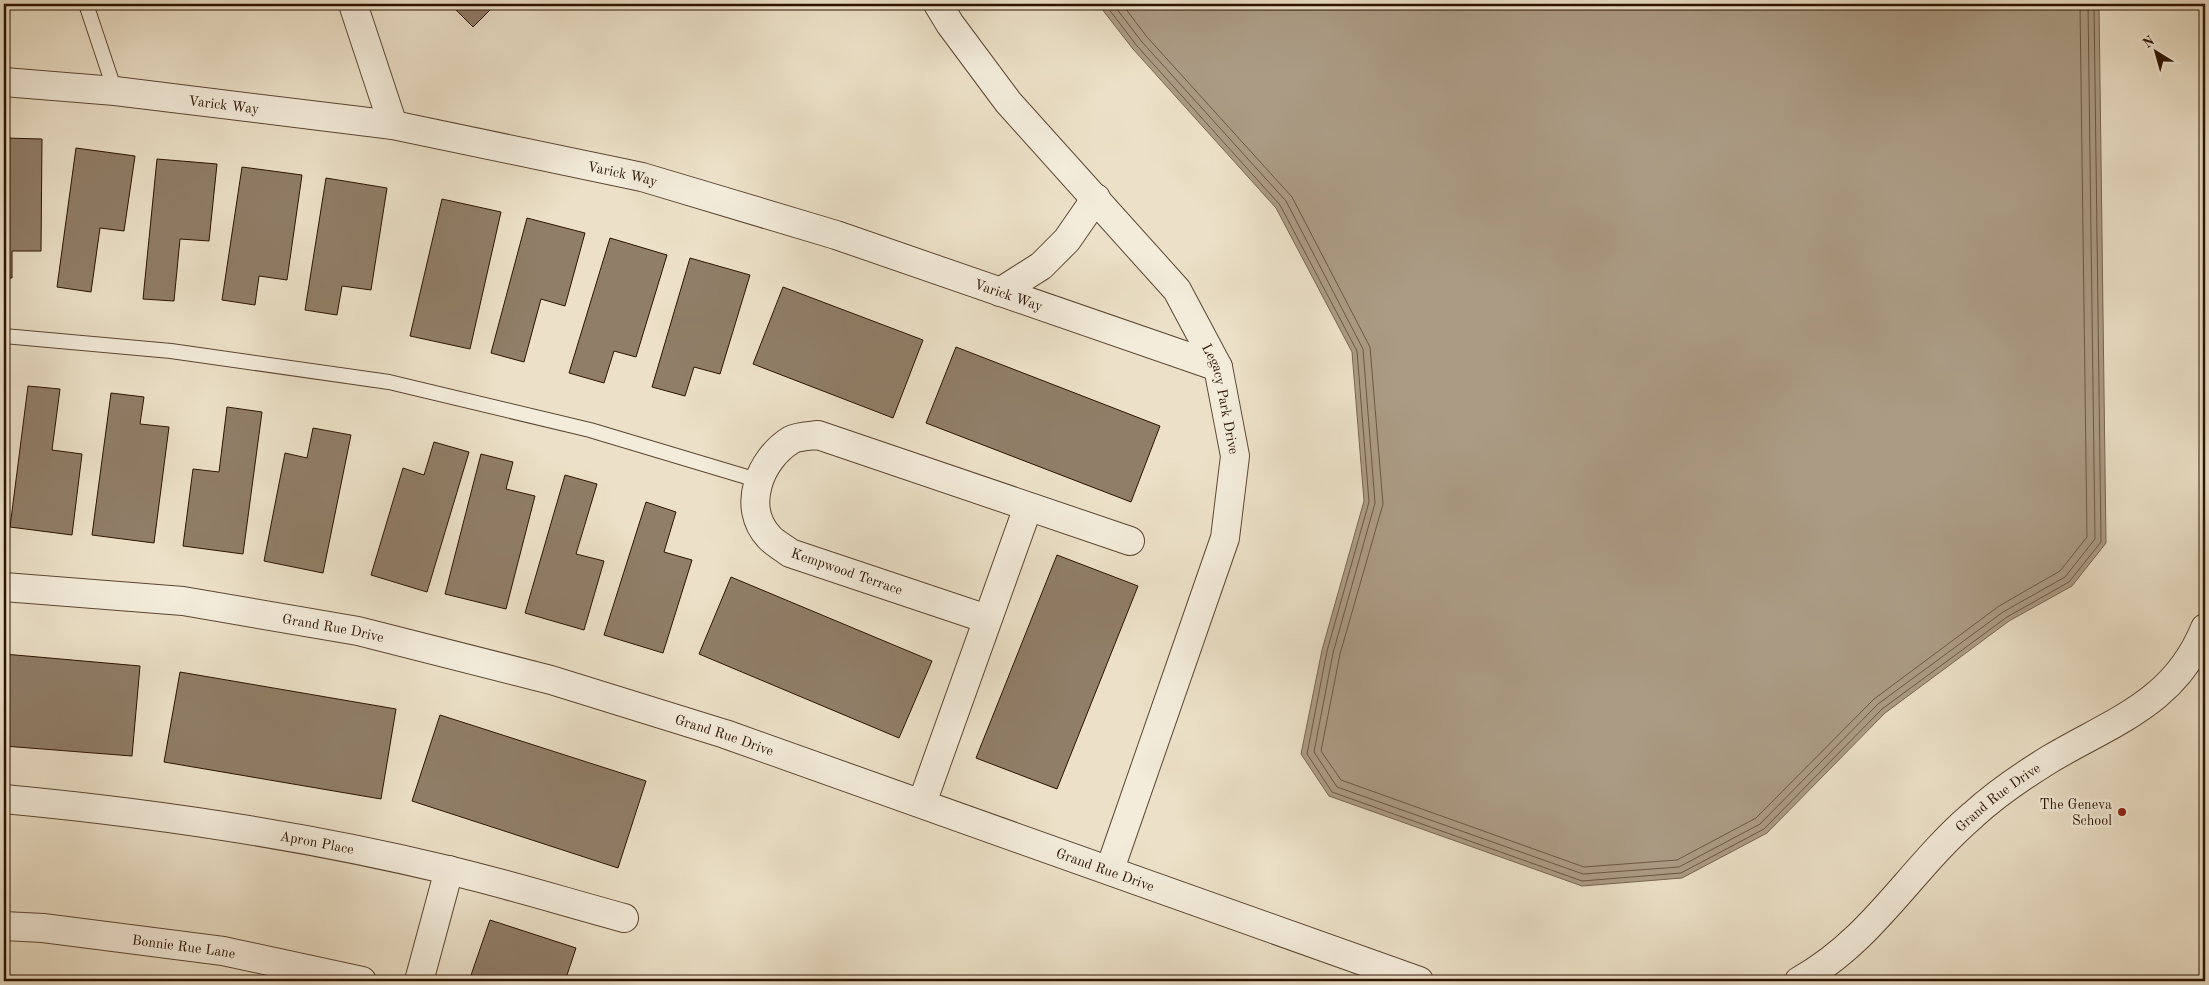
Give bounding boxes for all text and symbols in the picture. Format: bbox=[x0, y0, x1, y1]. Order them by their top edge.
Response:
north arrow bbox=[2132, 28, 2182, 78]
text: N bbox=[2140, 33, 2158, 51]
street label: Varick Way bbox=[187, 94, 261, 117]
street label: Varick Way bbox=[586, 160, 660, 189]
street label: Varick Way bbox=[972, 277, 1045, 314]
street label: Legacy Park Drive bbox=[1199, 342, 1241, 455]
street label: Kempwood Terrace bbox=[789, 546, 904, 598]
street label: Grand Rue Drive bbox=[281, 612, 385, 645]
street label: Grand Rue Drive bbox=[673, 713, 775, 759]
street label: Grand Rue Drive bbox=[1953, 761, 2043, 835]
place label: The Geneva School bbox=[2040, 798, 2112, 828]
marker: The Geneva School bbox=[2116, 806, 2128, 818]
street label: Apron Place bbox=[279, 829, 355, 857]
street label: Grand Rue Drive bbox=[1054, 846, 1156, 894]
street label: Bonnie Rue Lane bbox=[131, 933, 237, 961]

